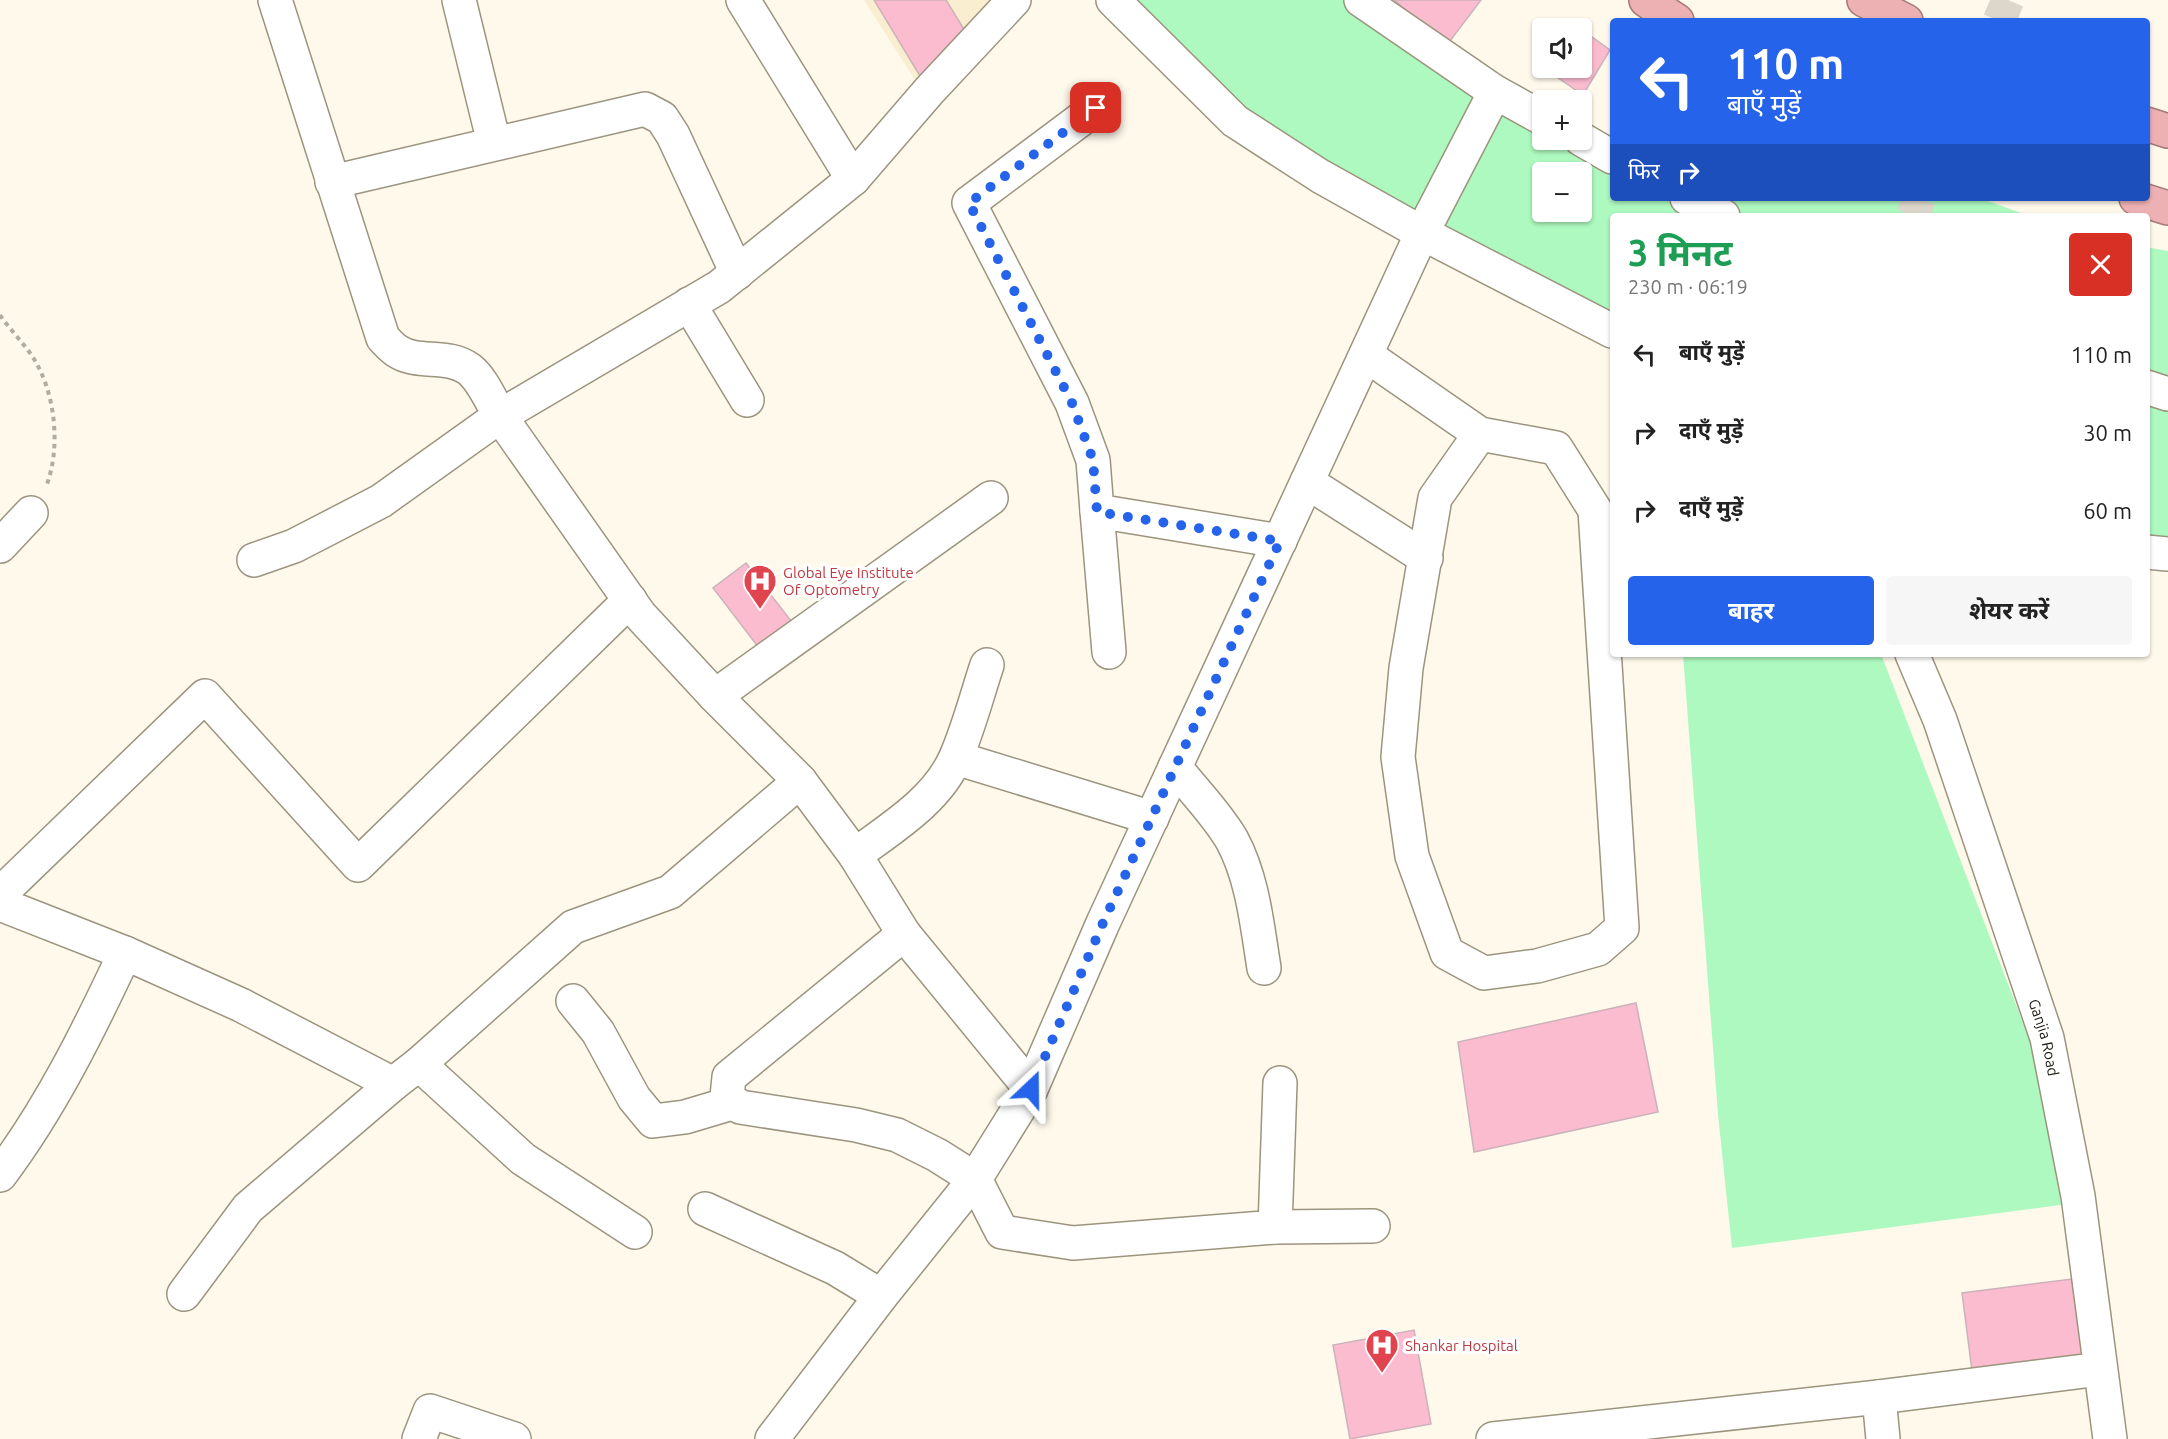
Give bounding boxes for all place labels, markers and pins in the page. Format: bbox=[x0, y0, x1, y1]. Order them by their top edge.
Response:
pin bbox=[1070, 82, 1121, 133]
hospital icon: Global Eye Institute Of Optometry bbox=[742, 563, 778, 610]
place label: Global Eye Institute Of Optometry bbox=[783, 564, 914, 598]
hospital icon: Shankar Hospital bbox=[1364, 1327, 1400, 1374]
place label: Shankar Hospital bbox=[1405, 1337, 1518, 1354]

